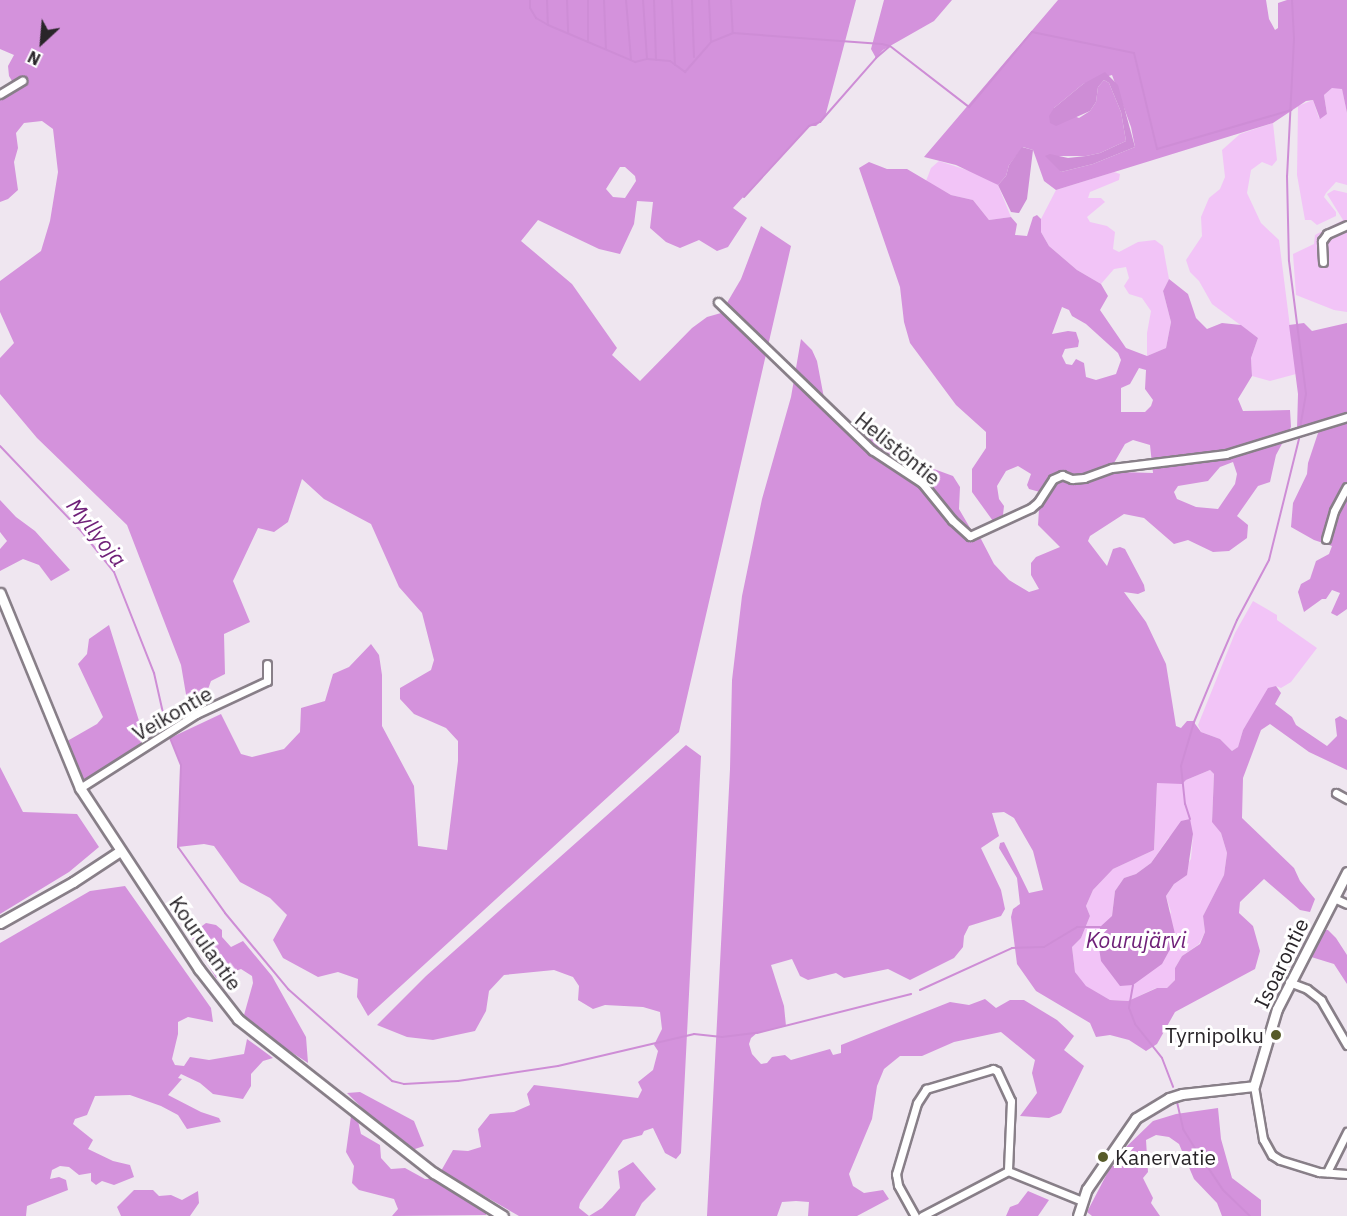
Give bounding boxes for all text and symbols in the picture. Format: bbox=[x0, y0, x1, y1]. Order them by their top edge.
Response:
north arrow bbox=[12, 12, 72, 72]
text: N bbox=[25, 47, 44, 70]
street label: Helistöntie bbox=[850, 406, 946, 490]
water label: Myllyoja bbox=[61, 493, 133, 571]
street label: Veikontie bbox=[128, 680, 216, 746]
street label: Kourulantie bbox=[164, 891, 248, 995]
street label: Isoarontie bbox=[1248, 914, 1314, 1012]
water label: Kourujärvi bbox=[1086, 927, 1186, 953]
place label: Tyrnipolku bbox=[1165, 1022, 1264, 1048]
marker: Tyrnipolku bbox=[1269, 1028, 1283, 1042]
place label: Kanervatie bbox=[1115, 1144, 1216, 1170]
marker: Kanervatie bbox=[1096, 1150, 1110, 1164]

